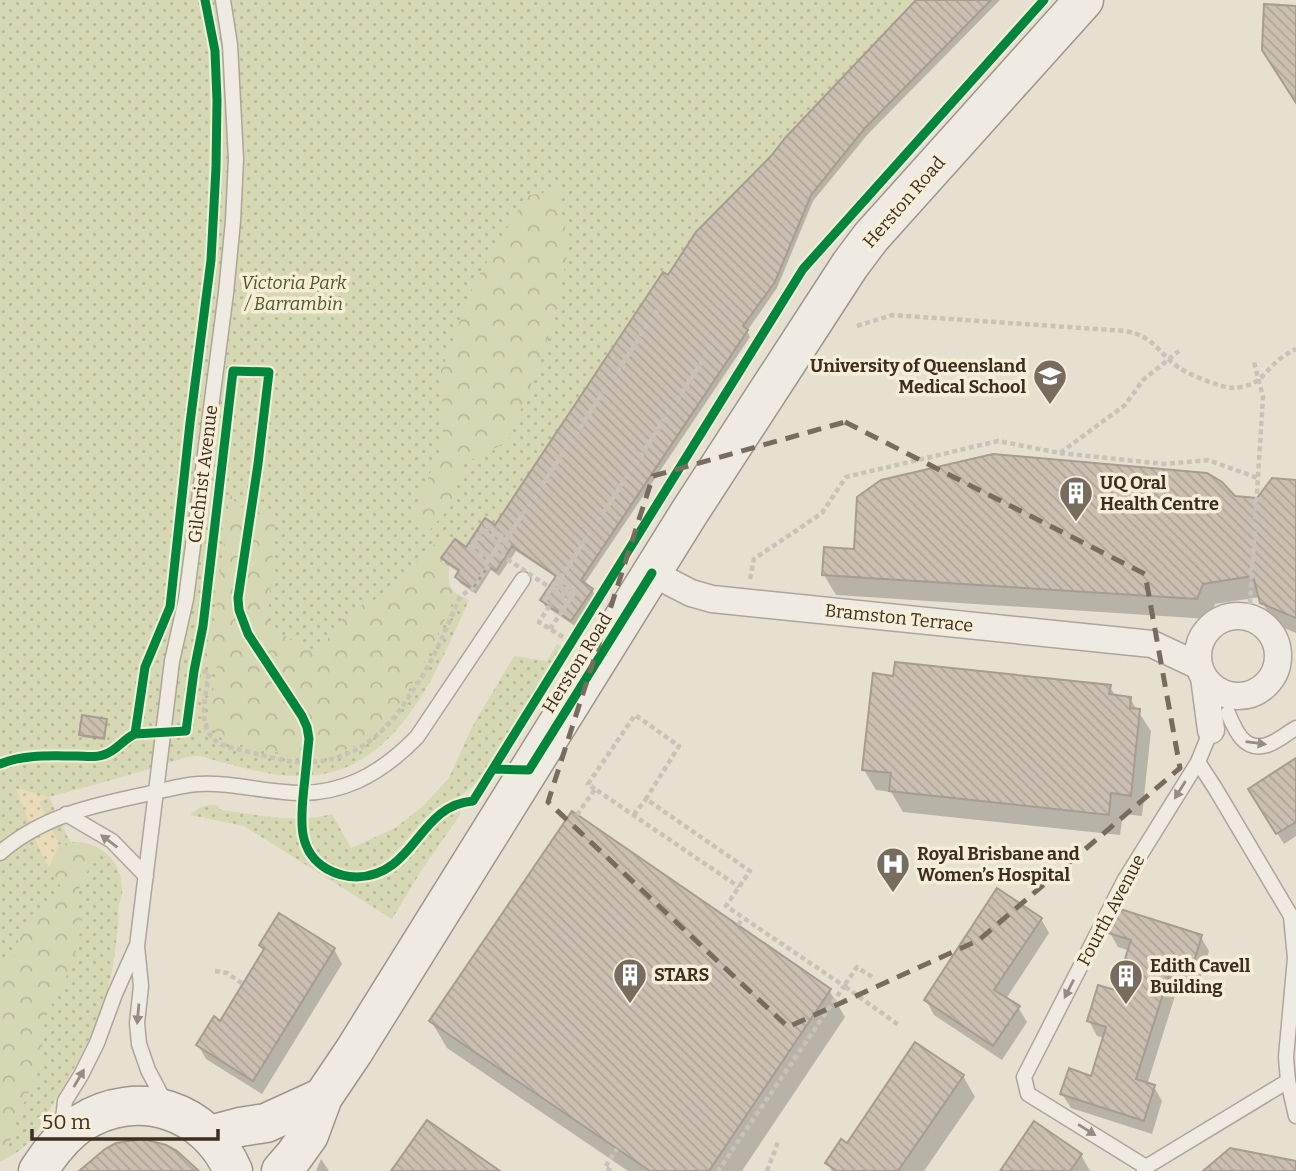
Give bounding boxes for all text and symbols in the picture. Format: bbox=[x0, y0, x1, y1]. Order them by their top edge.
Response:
street label: Herston Road bbox=[858, 151, 950, 252]
park label: Victoria Park / Barrambin bbox=[241, 272, 347, 315]
place label: University of Queensland Medical School bbox=[810, 355, 1026, 398]
school or university icon: University of Queensland Medical School bbox=[1031, 357, 1069, 406]
street label: Gilchrist Avenue bbox=[184, 404, 222, 544]
place label: UQ Oral Health Centre bbox=[1100, 472, 1219, 515]
building icon: UQ Oral Health Centre bbox=[1057, 474, 1095, 523]
street label: Bramston Terrace bbox=[824, 599, 974, 637]
street label: Herston Road bbox=[537, 608, 617, 717]
one-way arrow bbox=[1245, 738, 1267, 749]
one-way arrow bbox=[1174, 781, 1187, 800]
one-way arrow bbox=[100, 834, 118, 848]
place label: Royal Brisbane and Women’s Hospital bbox=[917, 843, 1080, 886]
hospital icon: Royal Brisbane and Women’s Hospital bbox=[874, 845, 912, 894]
street label: Fourth Avenue bbox=[1072, 850, 1150, 970]
place label: Edith Cavell Building bbox=[1150, 955, 1251, 998]
building icon: STARS bbox=[611, 956, 649, 1005]
building icon: Edith Cavell Building bbox=[1107, 957, 1145, 1006]
place label: STARS bbox=[654, 964, 709, 986]
one-way arrow bbox=[1064, 979, 1076, 999]
one-way arrow bbox=[133, 1003, 144, 1025]
one-way arrow bbox=[73, 1068, 85, 1087]
scale bar bbox=[32, 1098, 217, 1142]
text: 50 m bbox=[42, 1109, 91, 1135]
one-way arrow bbox=[1077, 1124, 1096, 1136]

